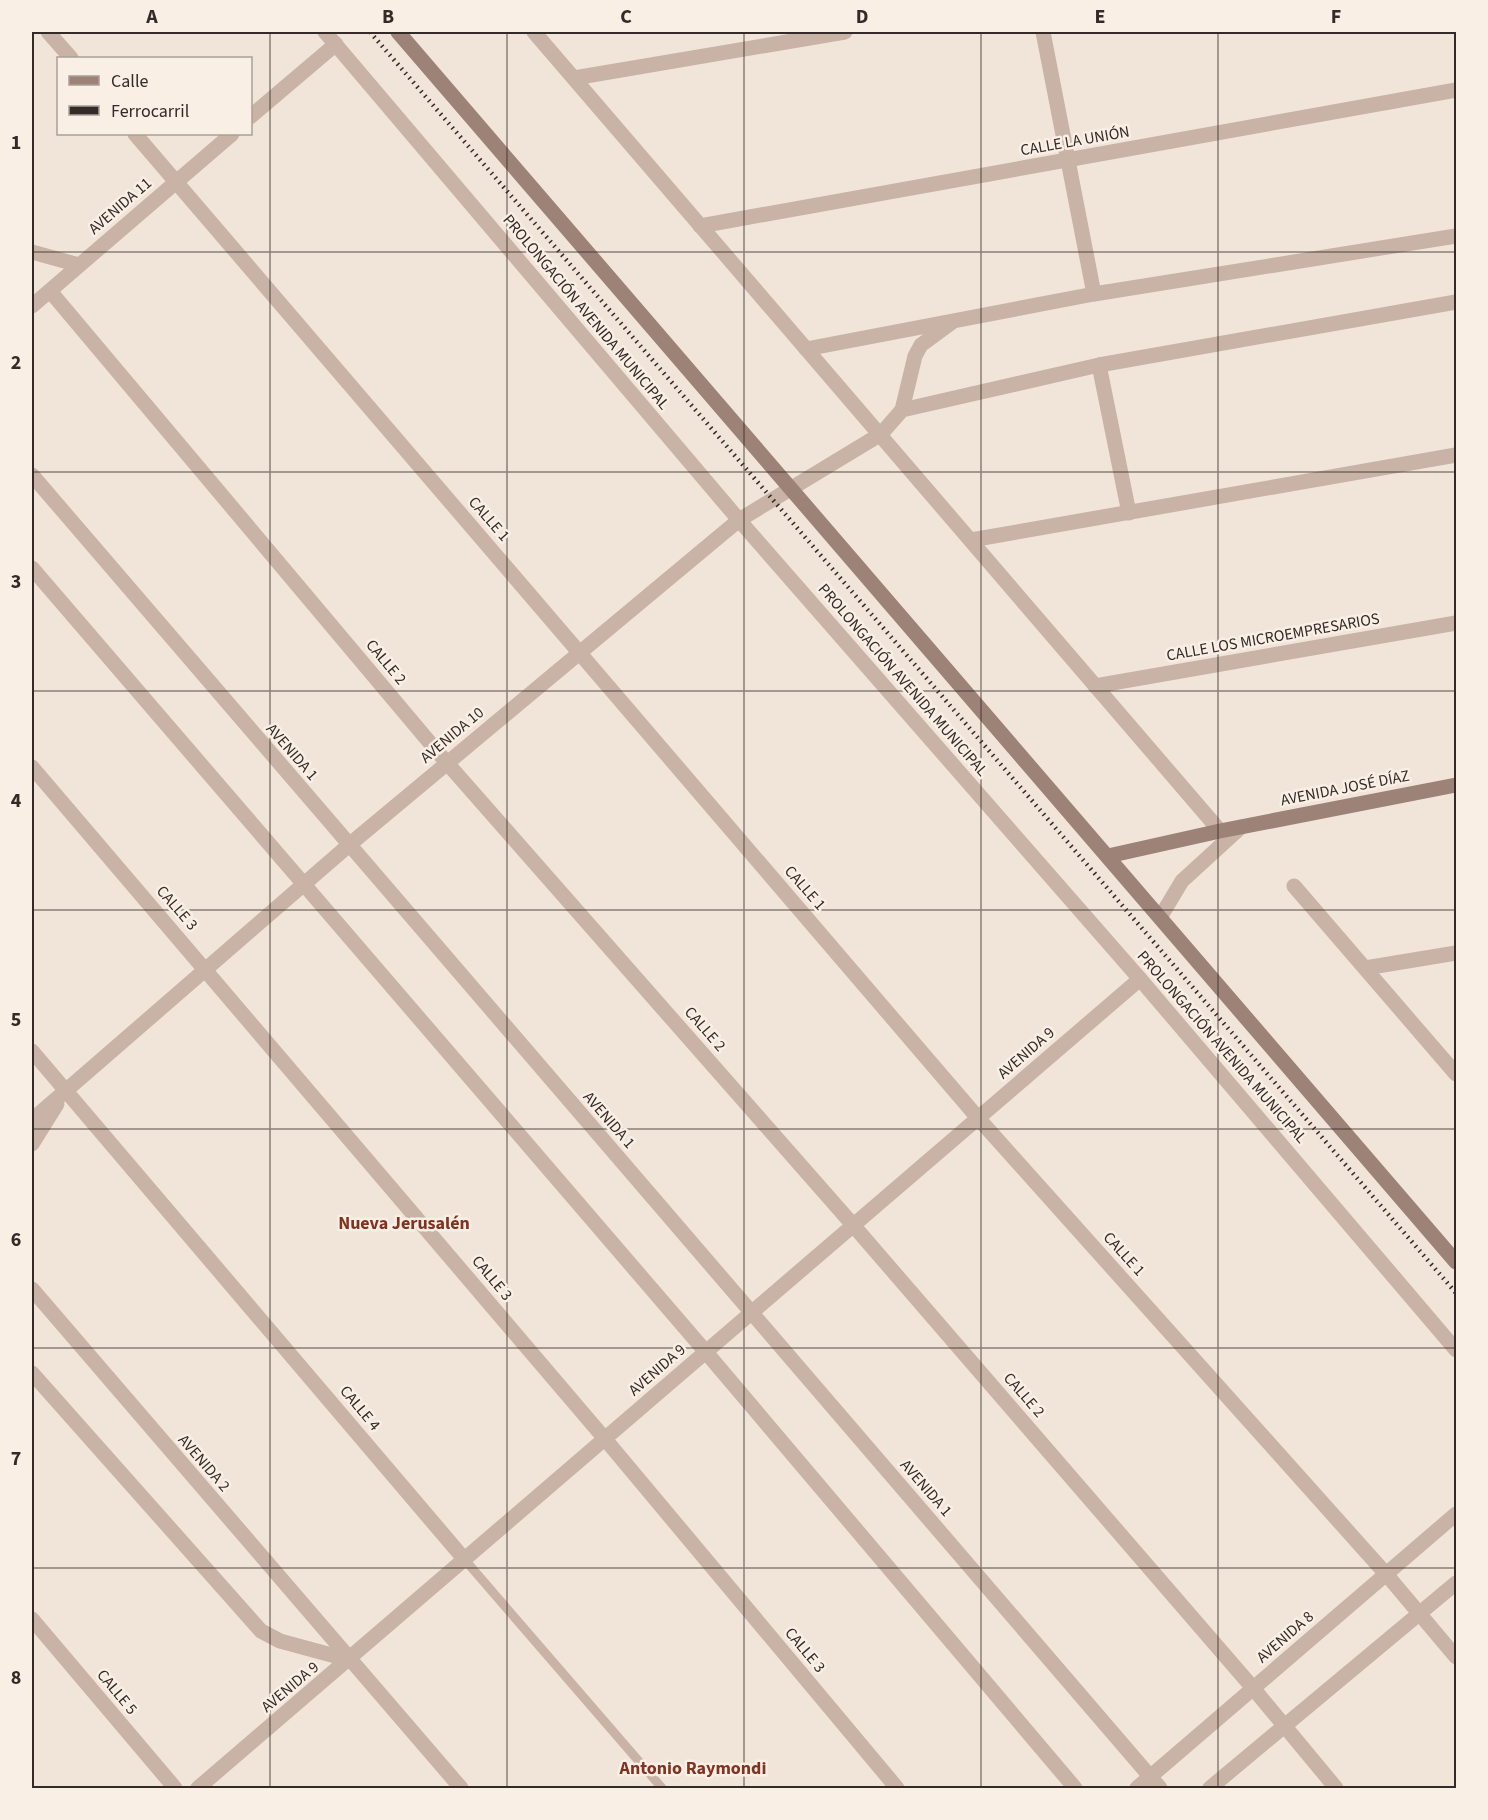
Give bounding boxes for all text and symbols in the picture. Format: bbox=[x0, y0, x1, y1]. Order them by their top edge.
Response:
text: A bbox=[145, 3, 158, 31]
text: B bbox=[382, 3, 394, 31]
text: C bbox=[620, 3, 632, 31]
text: D bbox=[856, 3, 868, 31]
text: E bbox=[1095, 3, 1105, 31]
text: F bbox=[1331, 3, 1341, 31]
legend bbox=[57, 57, 252, 135]
text: Calle bbox=[111, 69, 149, 94]
text: Ferrocarril bbox=[111, 99, 189, 124]
street label: CALLE LA UNIÓN bbox=[1019, 121, 1131, 161]
text: 1 bbox=[11, 129, 21, 157]
street label: AVENIDA 11 bbox=[84, 172, 156, 240]
street label: PROLONGACIÓN AVENIDA MUNICIPAL bbox=[498, 210, 675, 415]
text: 2 bbox=[11, 349, 21, 377]
street label: CALLE 1 bbox=[463, 492, 515, 546]
text: 3 bbox=[11, 568, 21, 596]
street label: PROLONGACIÓN AVENIDA MUNICIPAL bbox=[813, 579, 993, 781]
street label: CALLE LOS MICROEMPRESARIOS bbox=[1165, 607, 1381, 667]
street label: CALLE 2 bbox=[361, 635, 411, 689]
street label: AVENIDA 10 bbox=[415, 702, 489, 768]
street label: AVENIDA 1 bbox=[261, 719, 323, 785]
street label: AVENIDA JOSÉ DÍAZ bbox=[1279, 765, 1411, 811]
text: 4 bbox=[11, 787, 22, 815]
street label: CALLE 1 bbox=[779, 861, 831, 915]
street label: CALLE 3 bbox=[151, 881, 203, 935]
street label: PROLONGACIÓN AVENIDA MUNICIPAL bbox=[1132, 946, 1312, 1148]
street label: CALLE 2 bbox=[679, 1002, 731, 1056]
text: 5 bbox=[11, 1006, 21, 1034]
street label: AVENIDA 9 bbox=[993, 1022, 1059, 1084]
street label: AVENIDA 1 bbox=[578, 1087, 640, 1153]
district label: Nueva Jerusalén bbox=[338, 1211, 470, 1236]
text: 6 bbox=[11, 1226, 21, 1254]
street label: CALLE 1 bbox=[1098, 1227, 1150, 1281]
street label: CALLE 3 bbox=[467, 1251, 517, 1305]
street label: AVENIDA 9 bbox=[624, 1339, 690, 1401]
street label: CALLE 2 bbox=[998, 1368, 1050, 1422]
street label: CALLE 4 bbox=[335, 1381, 385, 1435]
street label: AVENIDA 2 bbox=[173, 1430, 235, 1496]
text: 7 bbox=[11, 1445, 21, 1473]
street label: AVENIDA 1 bbox=[895, 1455, 957, 1521]
street label: AVENIDA 8 bbox=[1252, 1606, 1318, 1668]
street label: CALLE 3 bbox=[780, 1623, 830, 1677]
street label: AVENIDA 9 bbox=[256, 1656, 324, 1718]
text: 8 bbox=[11, 1664, 21, 1692]
street label: CALLE 5 bbox=[92, 1665, 142, 1719]
district label: Antonio Raymondi bbox=[619, 1756, 766, 1781]

